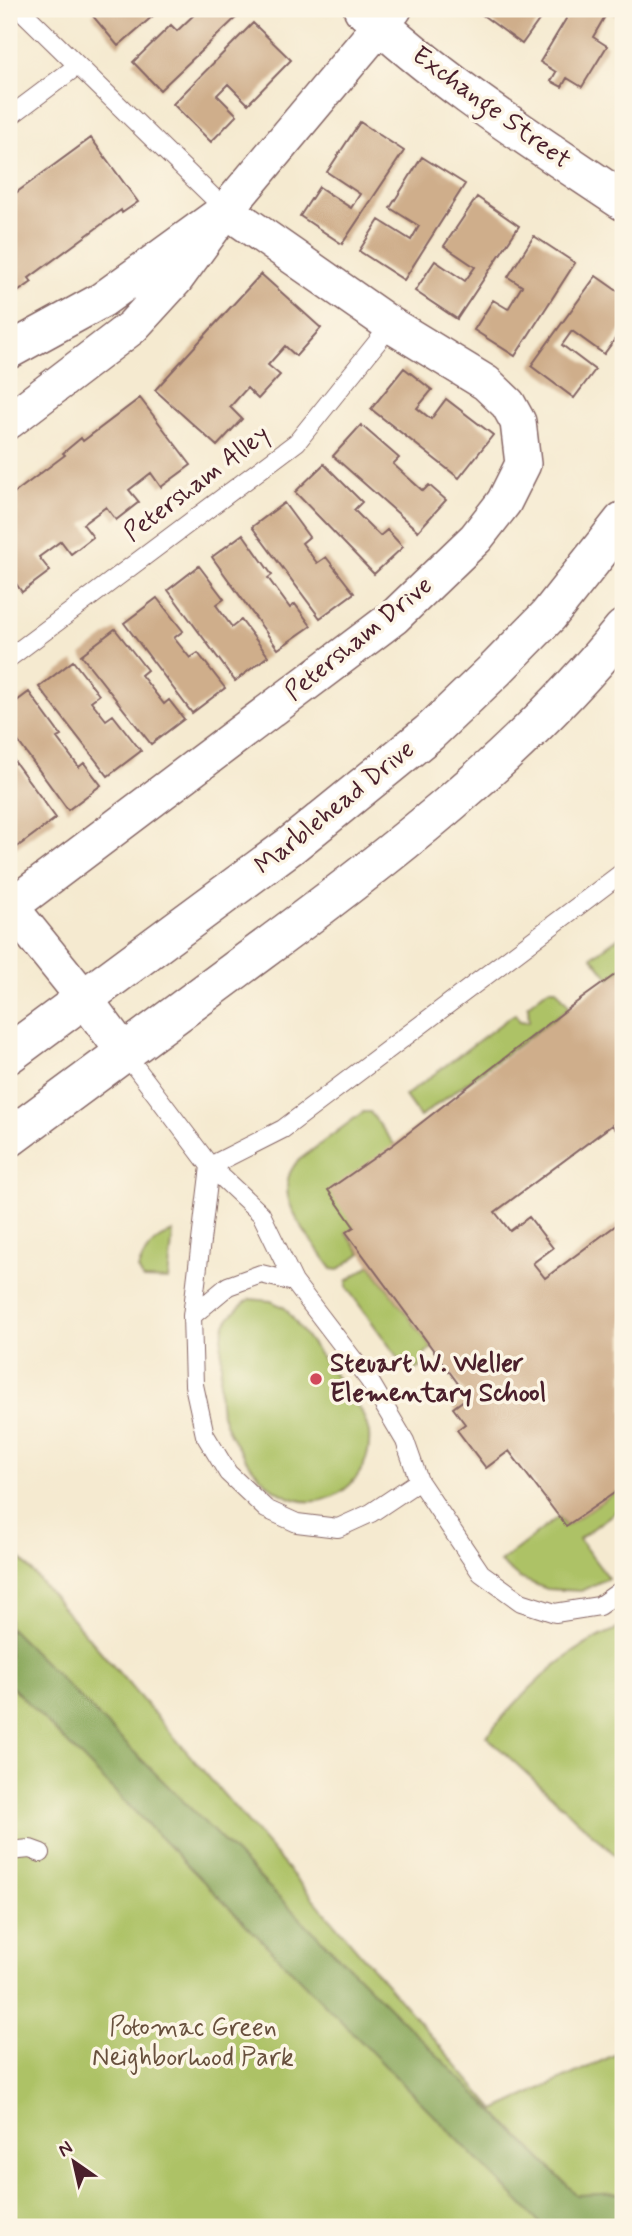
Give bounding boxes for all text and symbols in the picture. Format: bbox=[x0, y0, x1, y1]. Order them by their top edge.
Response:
street label: Exchange Street bbox=[403, 39, 577, 180]
street label: Petersham Alley bbox=[117, 418, 277, 550]
street label: Petersham Drive bbox=[278, 569, 440, 709]
street label: Marblehead Drive bbox=[248, 733, 422, 883]
place label: Steuart W. Weller Elementary School bbox=[330, 1347, 546, 1411]
marker: Steuart W. Weller Elementary School bbox=[308, 1371, 324, 1387]
park label: Potomac Green Neighborhood Park bbox=[92, 2011, 294, 2075]
north arrow bbox=[38, 2128, 108, 2198]
text: N bbox=[53, 2135, 78, 2163]

